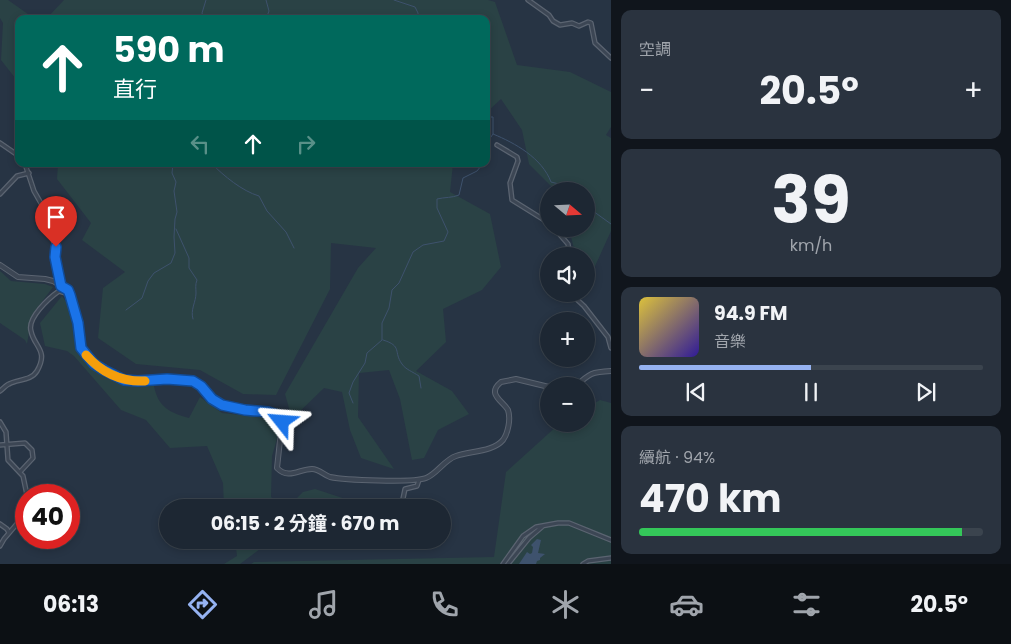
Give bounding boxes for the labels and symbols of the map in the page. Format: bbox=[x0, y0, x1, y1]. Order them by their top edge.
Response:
north arrow bbox=[540, 182, 595, 238]
pin bbox=[35, 196, 77, 247]
position arrow bbox=[255, 395, 307, 447]
speed limit sign: 40 bbox=[15, 484, 80, 549]

